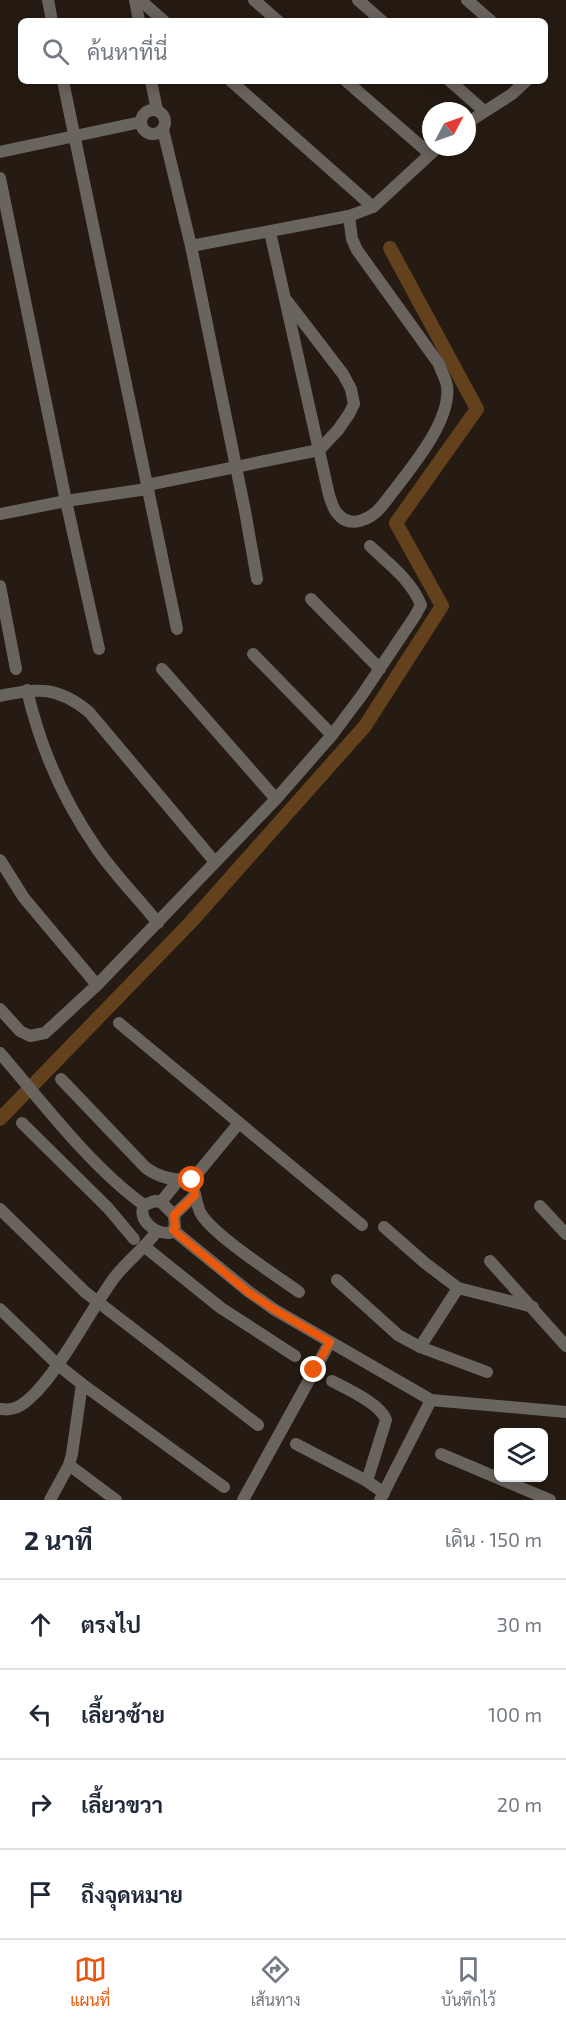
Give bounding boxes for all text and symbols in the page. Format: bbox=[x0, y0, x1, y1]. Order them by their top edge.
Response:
search box bbox=[18, 18, 548, 84]
icon: search bbox=[39, 35, 72, 68]
text: ค้นหาที่นี่ bbox=[87, 38, 167, 64]
north arrow bbox=[422, 102, 476, 156]
route start bbox=[178, 1166, 204, 1192]
route end bbox=[300, 1356, 326, 1382]
map controls bbox=[494, 1428, 548, 1482]
button: layers bbox=[494, 1428, 548, 1482]
text: 2 นาที bbox=[24, 1524, 93, 1555]
text: เดิน · 150 m bbox=[445, 1527, 542, 1551]
icon: ahead bbox=[24, 1608, 57, 1641]
text: ตรงไป bbox=[81, 1611, 141, 1637]
text: 30 m bbox=[497, 1612, 542, 1636]
icon: left bbox=[24, 1698, 57, 1731]
text: เลี้ยวซ้าย bbox=[81, 1701, 165, 1727]
text: 100 m bbox=[488, 1702, 542, 1726]
icon: right bbox=[24, 1788, 57, 1821]
text: เลี้ยวขวา bbox=[81, 1791, 163, 1817]
text: 20 m bbox=[497, 1792, 542, 1816]
icon: arrive bbox=[24, 1878, 57, 1911]
text: ถึงจุดหมาย bbox=[81, 1881, 183, 1907]
tab: แผนที่ bbox=[70, 1953, 110, 2010]
tab: เส้นทาง bbox=[251, 1953, 301, 2010]
tab: บันทึกไว้ bbox=[441, 1953, 496, 2010]

